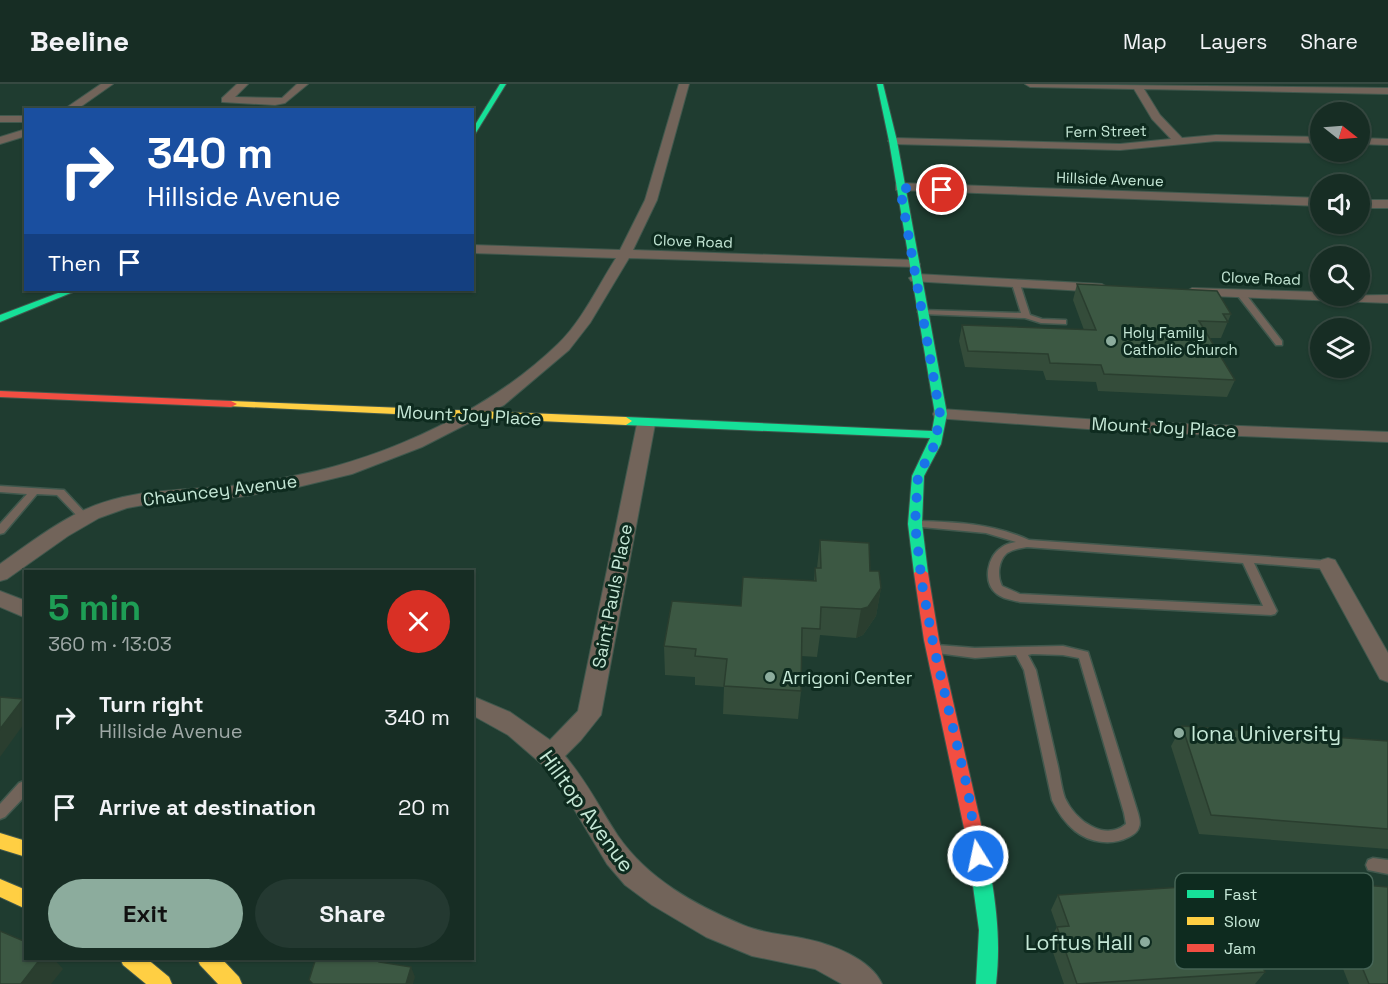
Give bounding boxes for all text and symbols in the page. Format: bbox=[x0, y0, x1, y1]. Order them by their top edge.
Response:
text: Beeline bbox=[30, 23, 129, 59]
text: Map bbox=[1123, 28, 1167, 55]
text: Layers bbox=[1200, 28, 1267, 55]
text: Share bbox=[1300, 28, 1358, 55]
north arrow bbox=[1310, 102, 1370, 162]
map controls bbox=[1310, 102, 1370, 378]
street label: Fern Street bbox=[1065, 121, 1147, 141]
text: 340 m bbox=[147, 127, 273, 180]
icon: right bbox=[48, 132, 126, 210]
pin bbox=[916, 164, 967, 215]
street label: Hillside Avenue bbox=[1056, 168, 1164, 190]
icon: arrive bbox=[925, 173, 958, 206]
button: sound bbox=[1310, 174, 1370, 234]
text: Hillside Avenue bbox=[147, 179, 341, 214]
street label: Clove Road bbox=[653, 230, 733, 252]
icon: arrive bbox=[113, 246, 146, 279]
button: search bbox=[1310, 246, 1370, 306]
text: Then bbox=[48, 249, 101, 277]
street label: Clove Road bbox=[1221, 267, 1301, 289]
button: layers bbox=[1310, 318, 1370, 378]
place label: Holy Family Catholic Church bbox=[1123, 323, 1238, 359]
marker: Holy Family Catholic Church bbox=[1104, 334, 1118, 348]
street label: Mount Joy Place bbox=[396, 400, 542, 430]
street label: Mount Joy Place bbox=[1091, 412, 1237, 442]
street label: Chauncey Avenue bbox=[142, 469, 298, 511]
street label: Saint Pauls Place bbox=[587, 522, 637, 670]
text: 5 min bbox=[48, 585, 141, 631]
button: close bbox=[387, 590, 450, 653]
text: 360 m · 13:03 bbox=[48, 631, 172, 657]
place label: Arrigoni Center bbox=[782, 666, 913, 689]
marker: Arrigoni Center bbox=[763, 670, 777, 684]
text: Turn right bbox=[99, 690, 204, 718]
icon: right bbox=[48, 701, 81, 734]
text: 340 m bbox=[384, 703, 450, 731]
text: Hillside Avenue bbox=[99, 718, 243, 744]
place label: Iona University bbox=[1191, 720, 1341, 747]
marker: Iona University bbox=[1172, 726, 1186, 740]
street label: Hilltop Avenue bbox=[534, 745, 640, 877]
icon: arrive bbox=[48, 791, 81, 824]
text: Arrive at destination bbox=[99, 793, 316, 821]
text: 20 m bbox=[398, 793, 450, 821]
position arrow bbox=[946, 824, 1010, 888]
legend bbox=[1175, 873, 1373, 969]
button: Exit bbox=[48, 879, 243, 948]
button: Share bbox=[255, 879, 450, 948]
text: Fast bbox=[1224, 884, 1257, 905]
text: Slow bbox=[1224, 911, 1260, 932]
place label: Loftus Hall bbox=[1025, 929, 1133, 956]
marker: Loftus Hall bbox=[1138, 935, 1152, 949]
text: Jam bbox=[1224, 938, 1256, 959]

